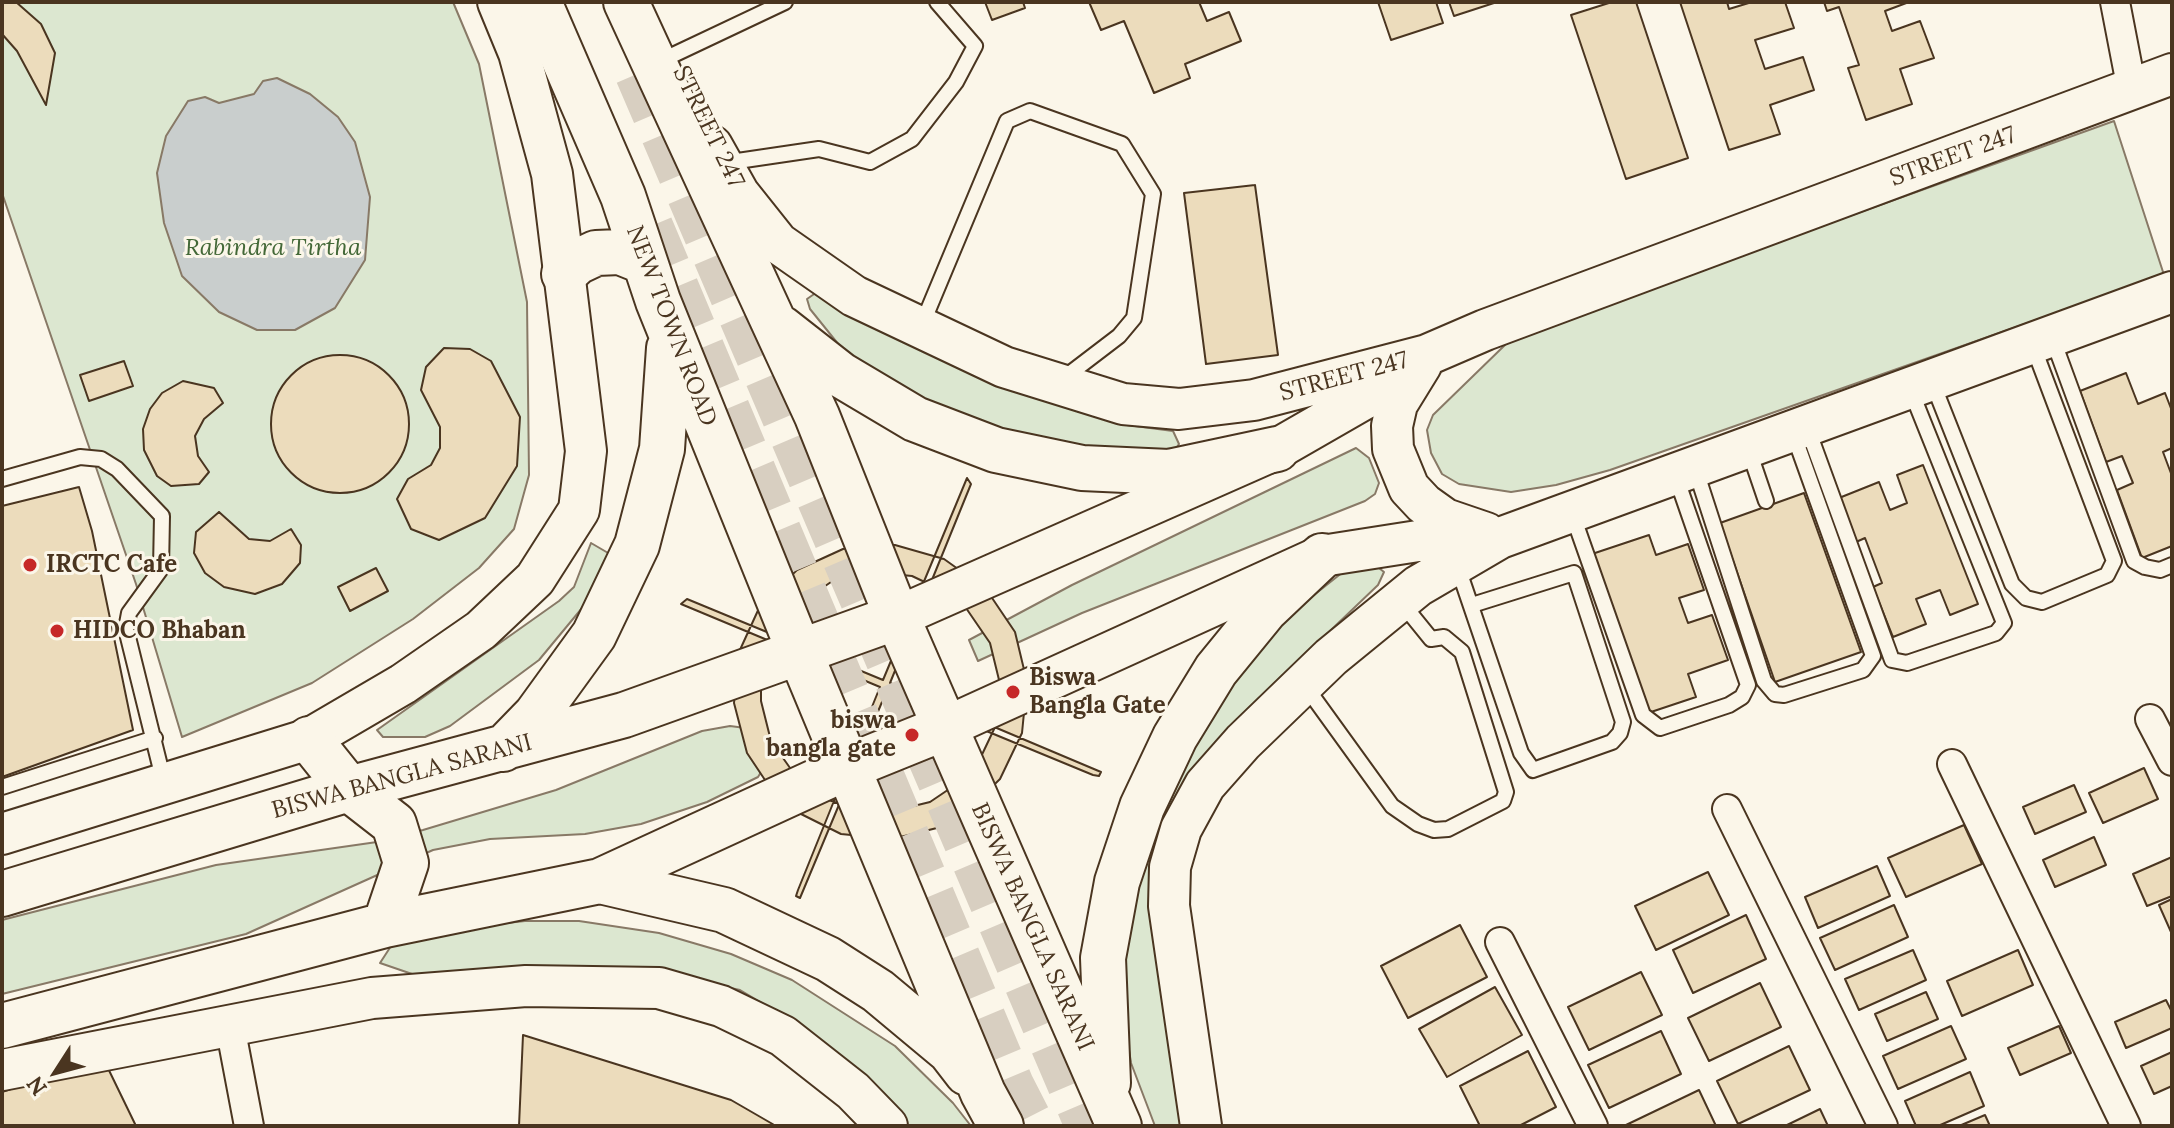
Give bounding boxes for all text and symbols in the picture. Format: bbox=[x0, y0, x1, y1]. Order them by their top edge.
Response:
street label: STREET 247 bbox=[666, 61, 750, 193]
street label: STREET 247 bbox=[1886, 121, 2020, 193]
street label: NEW TOWN ROAD bbox=[619, 222, 723, 430]
park label: Rabindra Tirtha bbox=[185, 234, 361, 262]
street label: STREET 247 bbox=[1277, 346, 1411, 408]
place label: IRCTC Cafe bbox=[46, 551, 177, 579]
marker: IRCTC Cafe bbox=[21, 556, 39, 574]
place label: HIDCO Bhaban bbox=[73, 617, 246, 645]
marker: HIDCO Bhaban bbox=[48, 622, 66, 640]
place label: Biswa Bangla Gate bbox=[1029, 664, 1166, 720]
marker: Biswa Bangla Gate bbox=[1004, 683, 1022, 701]
place label: biswa bangla gate bbox=[766, 707, 896, 763]
marker: biswa bangla gate bbox=[903, 726, 921, 744]
street label: BISWA BANGLA SARANI bbox=[269, 728, 535, 826]
street label: BISWA BANGLA SARANI bbox=[964, 799, 1100, 1055]
north arrow bbox=[16, 1032, 96, 1112]
text: N bbox=[20, 1071, 53, 1101]

